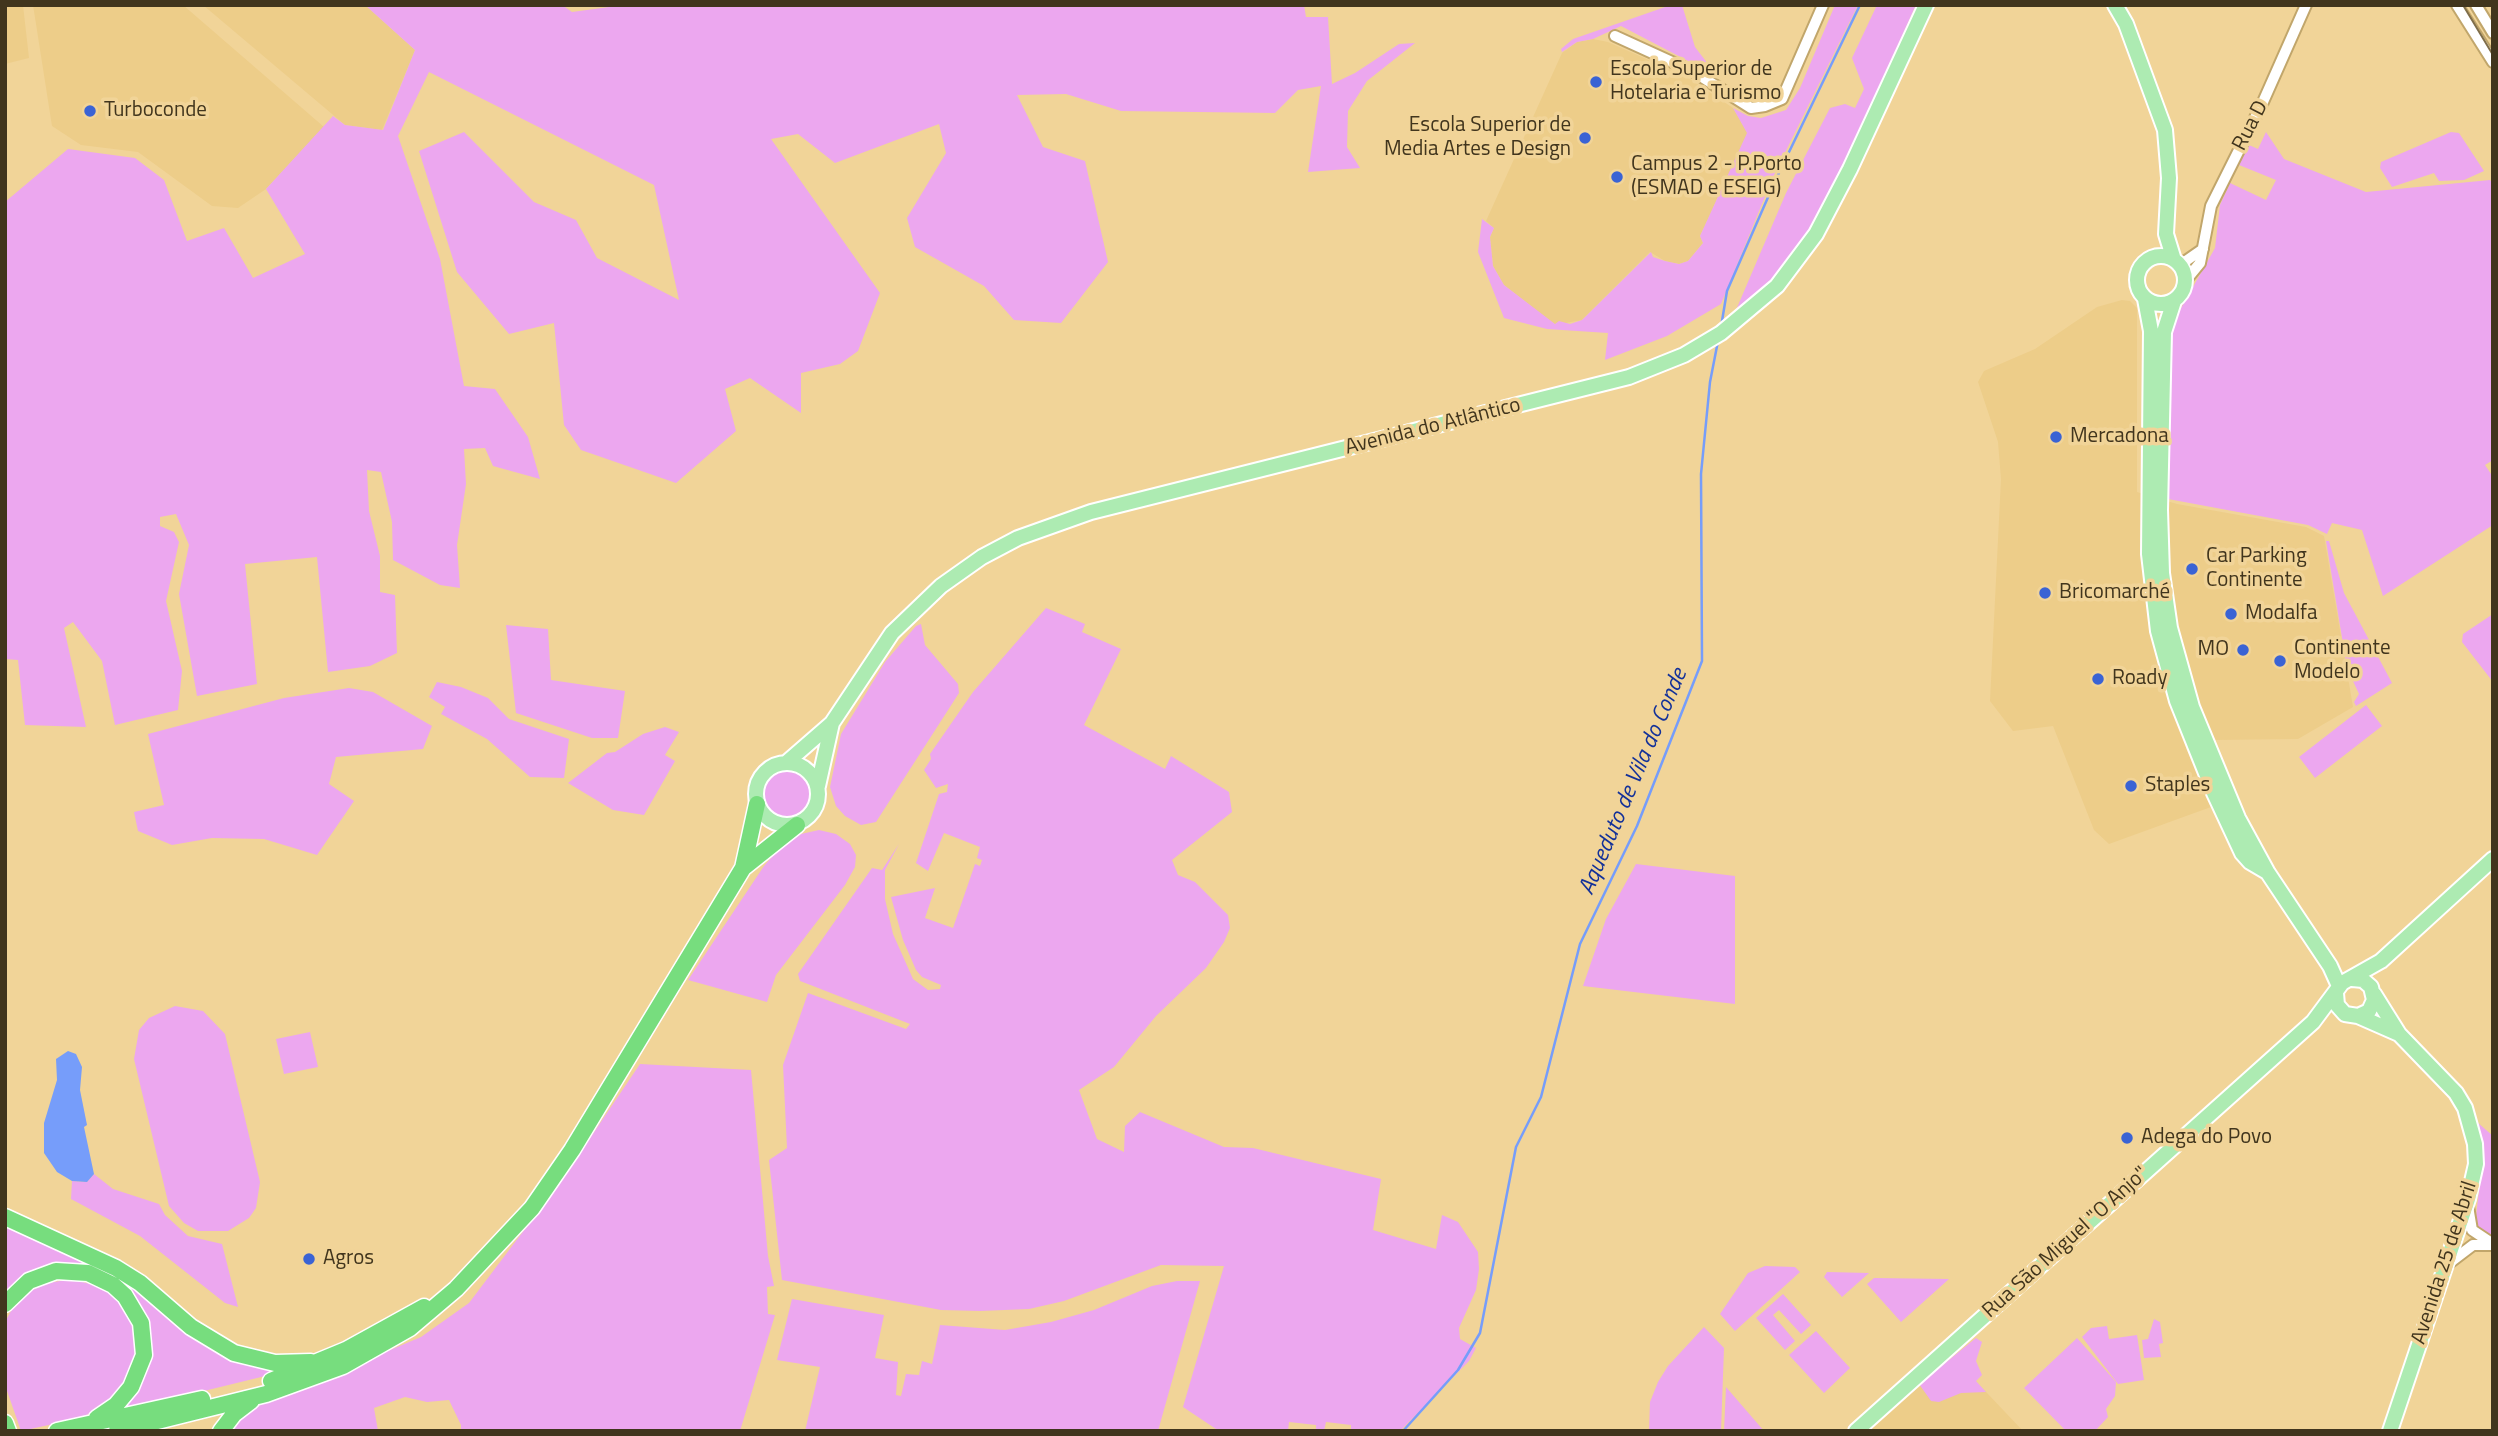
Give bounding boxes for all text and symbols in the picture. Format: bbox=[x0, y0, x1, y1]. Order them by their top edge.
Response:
place label: Escola Superior de Hotelaria e Turismo bbox=[1610, 57, 1781, 107]
marker: Escola Superior de Hotelaria e Turismo bbox=[1588, 74, 1604, 90]
street label: Rua D bbox=[2228, 97, 2274, 155]
place label: Turboconde bbox=[104, 98, 207, 124]
marker: Turboconde bbox=[82, 103, 98, 119]
place label: Escola Superior de Media Artes e Design bbox=[1384, 113, 1571, 163]
marker: Escola Superior de Media Artes e Design bbox=[1577, 130, 1593, 146]
place label: Campus 2 - P.Porto (ESMAD e ESEIG) bbox=[1631, 152, 1802, 202]
marker: Campus 2 - P.Porto (ESMAD e ESEIG) bbox=[1609, 169, 1625, 185]
street label: Avenida do Atlântico bbox=[1343, 393, 1523, 461]
place label: Mercadona bbox=[2070, 424, 2169, 450]
marker: Mercadona bbox=[2048, 429, 2064, 445]
place label: Car Parking Continente bbox=[2206, 544, 2307, 594]
marker: Car Parking Continente bbox=[2184, 561, 2200, 577]
place label: Bricomarché bbox=[2059, 580, 2170, 606]
marker: Bricomarché bbox=[2037, 585, 2053, 601]
place label: Modalfa bbox=[2245, 601, 2318, 627]
marker: Modalfa bbox=[2223, 606, 2239, 622]
place label: Continente Modelo bbox=[2294, 636, 2391, 686]
place label: MO bbox=[2198, 637, 2229, 663]
marker: MO bbox=[2235, 642, 2251, 658]
marker: Continente Modelo bbox=[2272, 653, 2288, 669]
water label: Aqueduto de Vila do Conde bbox=[1574, 665, 1694, 899]
place label: Roady bbox=[2112, 666, 2168, 692]
marker: Roady bbox=[2090, 671, 2106, 687]
place label: Staples bbox=[2145, 773, 2210, 799]
marker: Staples bbox=[2123, 778, 2139, 794]
place label: Adega do Povo bbox=[2141, 1125, 2272, 1151]
marker: Adega do Povo bbox=[2119, 1130, 2135, 1146]
street label: Rua São Miguel "O Anjo" bbox=[1978, 1162, 2154, 1324]
street label: Avenida 25 de Abril bbox=[2407, 1178, 2483, 1348]
place label: Agros bbox=[323, 1246, 374, 1272]
marker: Agros bbox=[301, 1251, 317, 1267]

